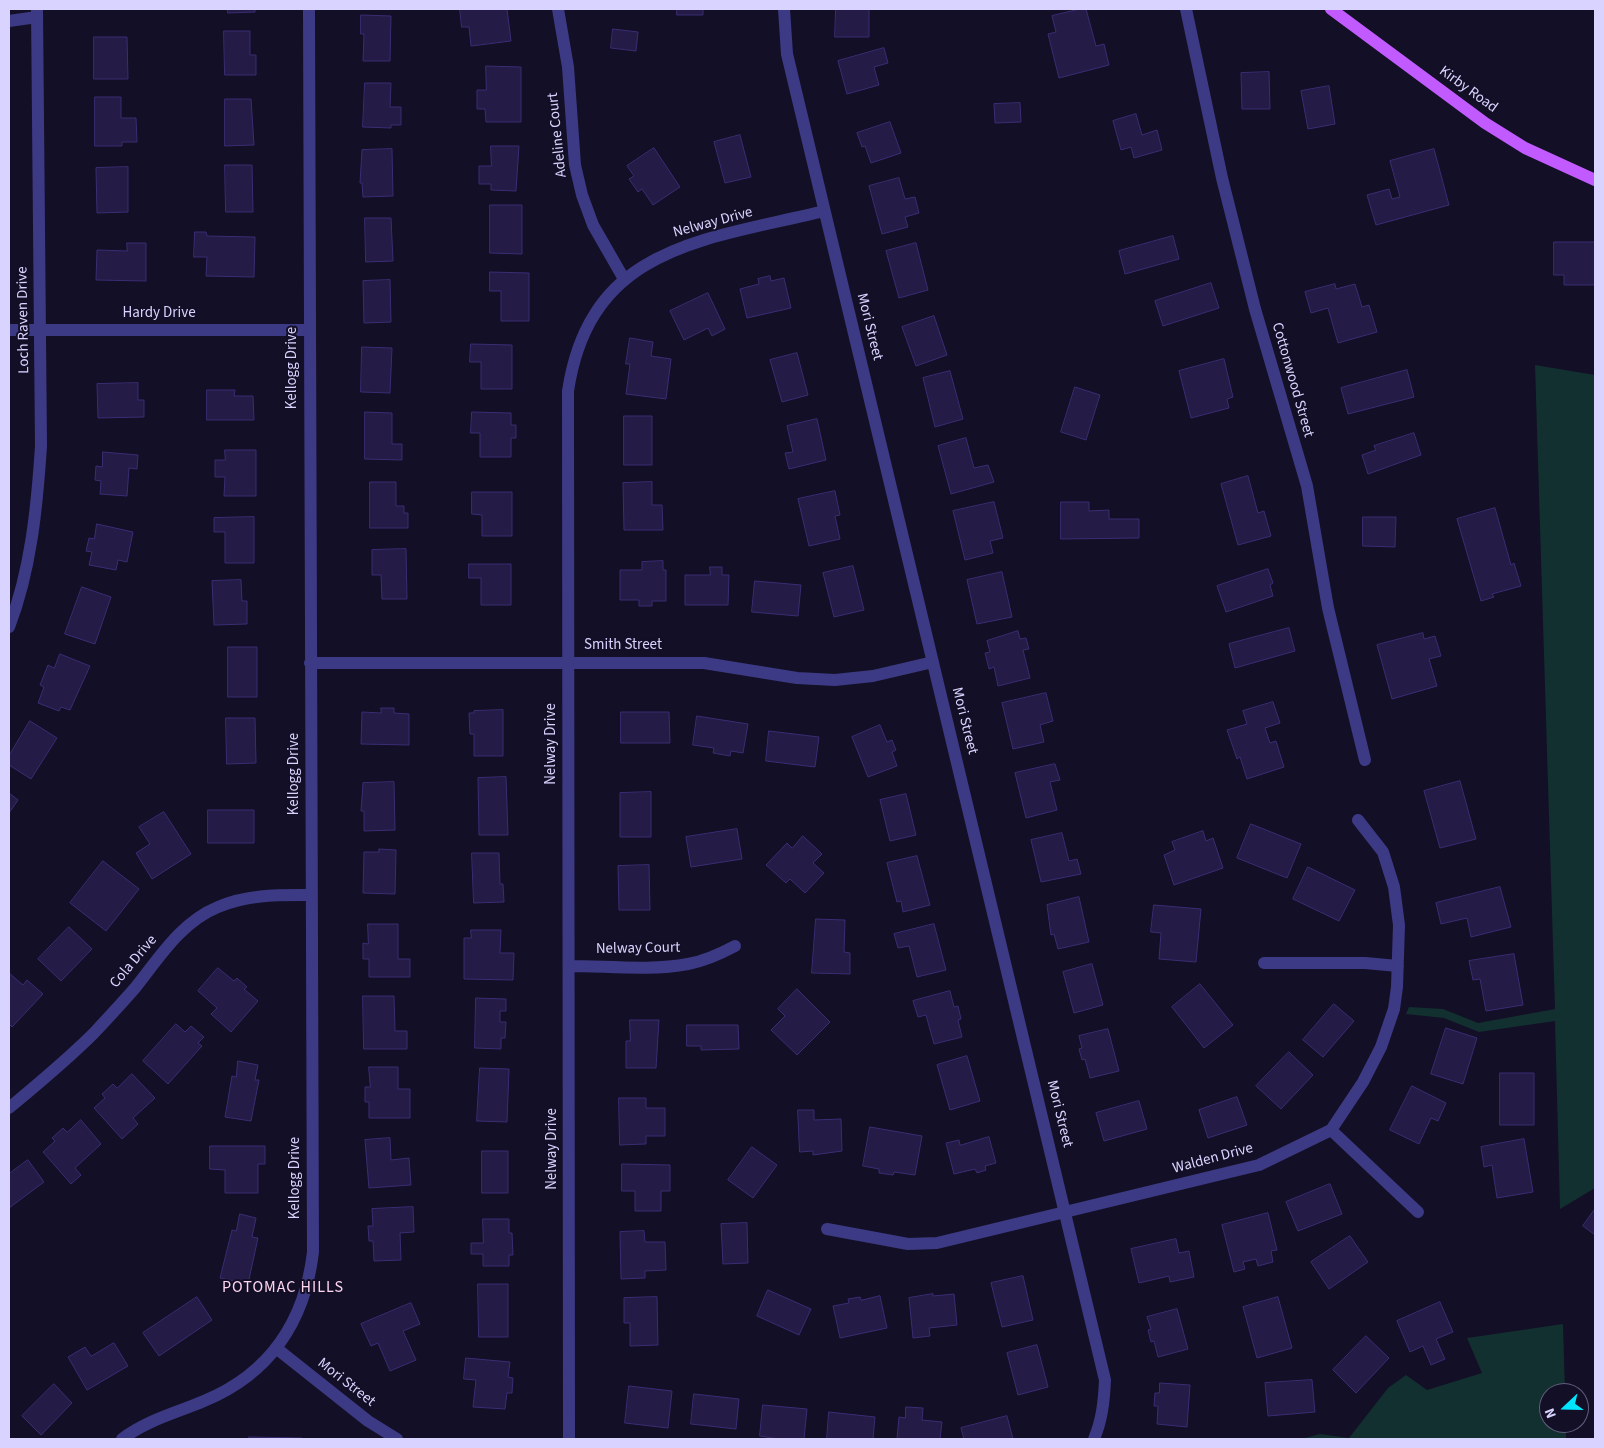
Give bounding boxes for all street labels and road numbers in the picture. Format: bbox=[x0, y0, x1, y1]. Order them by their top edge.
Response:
street label: Kirby Road bbox=[1435, 63, 1501, 117]
street label: Adeline Court bbox=[545, 92, 571, 178]
street label: Nelway Drive bbox=[671, 204, 755, 242]
street label: Loch Raven Drive bbox=[14, 266, 34, 374]
street label: Mori Street bbox=[852, 292, 886, 362]
street label: Hardy Drive bbox=[122, 305, 196, 323]
street label: Cottonwood Street bbox=[1267, 321, 1317, 439]
street label: Kellogg Drive bbox=[284, 327, 302, 409]
street label: Smith Street bbox=[584, 637, 662, 655]
street label: Mori Street bbox=[947, 686, 981, 756]
street label: Nelway Drive bbox=[543, 703, 561, 785]
street label: Kellogg Drive bbox=[286, 733, 304, 815]
street label: Cola Drive bbox=[107, 932, 161, 992]
street label: Nelway Court bbox=[596, 939, 680, 959]
street label: Mori Street bbox=[1042, 1079, 1076, 1149]
street label: Nelway Drive bbox=[544, 1108, 562, 1190]
street label: Kellogg Drive bbox=[287, 1137, 305, 1219]
street label: Walden Drive bbox=[1171, 1140, 1255, 1178]
street label: Mori Street bbox=[313, 1355, 379, 1411]

